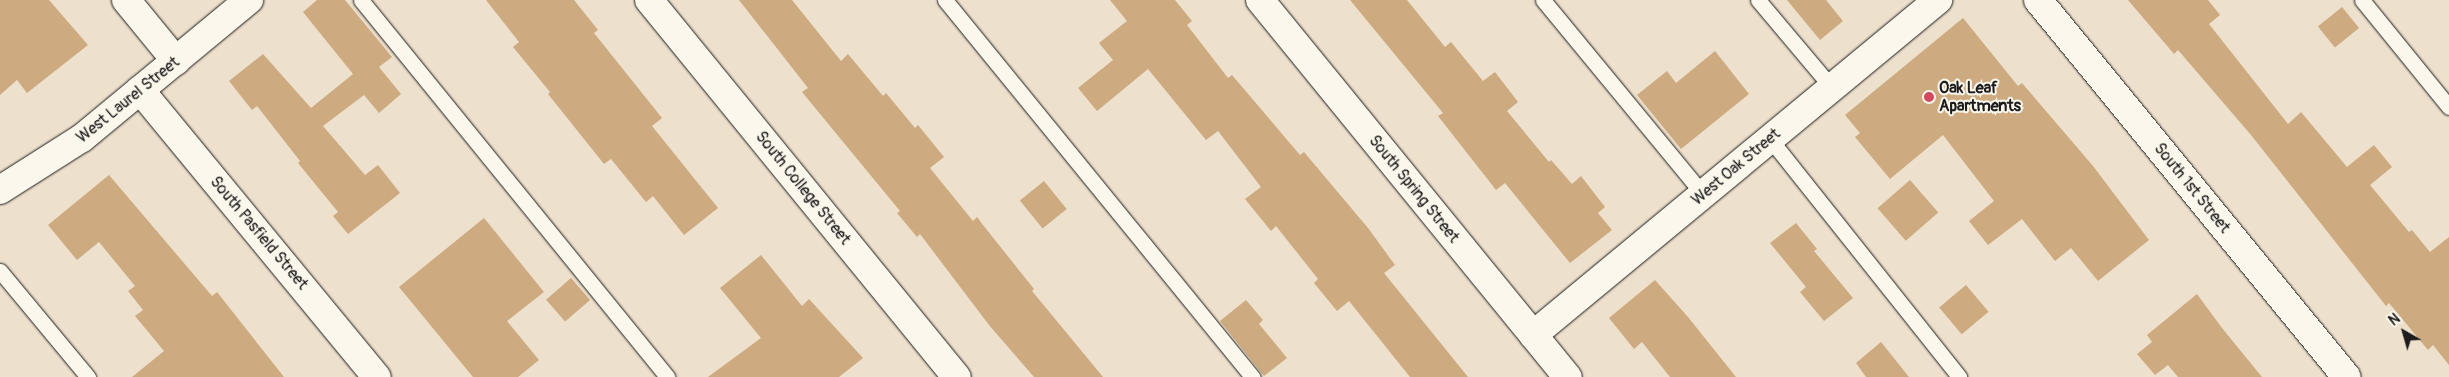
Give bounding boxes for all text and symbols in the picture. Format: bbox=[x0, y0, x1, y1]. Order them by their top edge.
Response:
street label: West Laurel Street bbox=[73, 53, 183, 147]
place label: Oak Leaf Apartments bbox=[1939, 78, 2021, 116]
marker: Oak Leaf Apartments bbox=[1923, 91, 1935, 103]
street label: West Oak Street bbox=[1688, 124, 1784, 210]
street label: South College Street bbox=[751, 127, 855, 249]
street label: South Spring Street bbox=[1365, 131, 1463, 247]
street label: South 1st Street bbox=[2150, 139, 2234, 237]
street label: South Pasfield Street bbox=[206, 172, 312, 294]
north arrow bbox=[2379, 307, 2429, 357]
text: N bbox=[2385, 310, 2403, 329]

